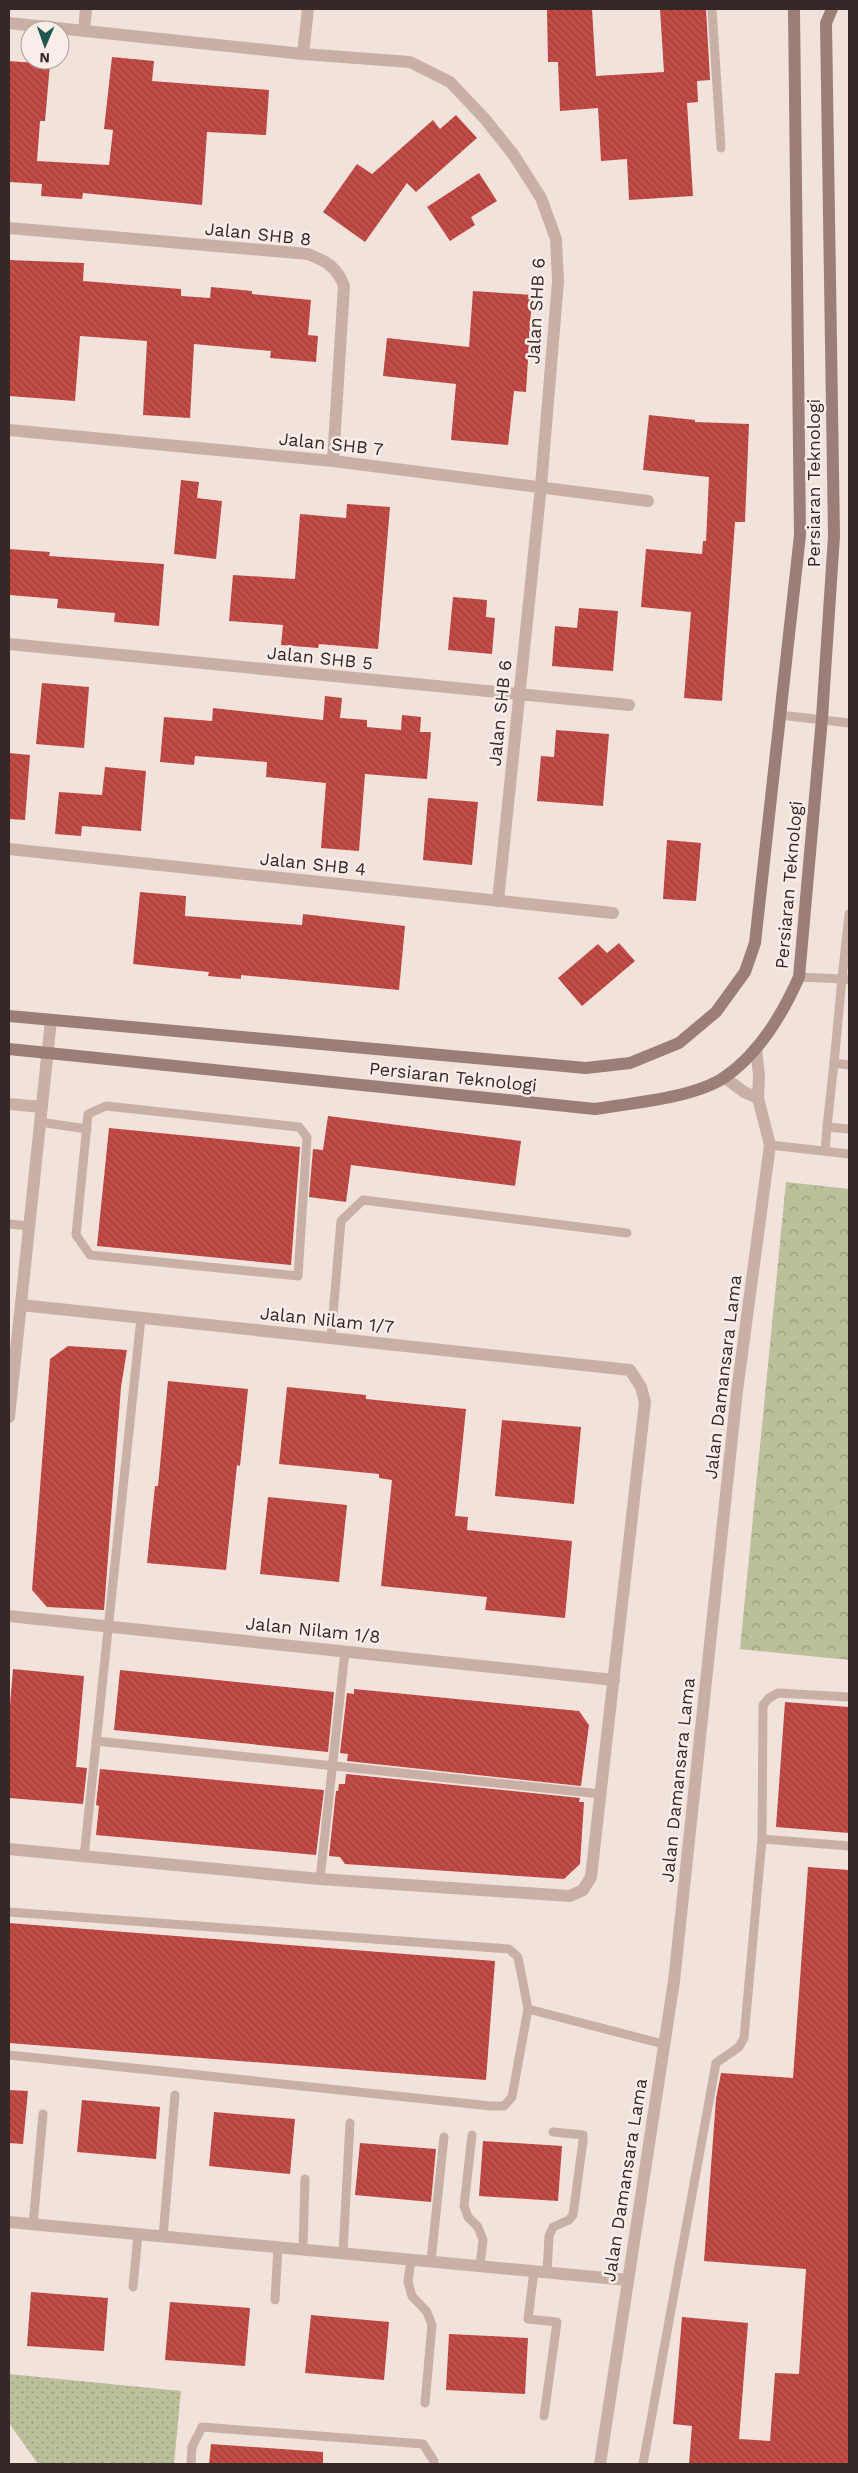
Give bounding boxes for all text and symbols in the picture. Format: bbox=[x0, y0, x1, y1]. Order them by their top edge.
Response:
north arrow bbox=[20, 20, 70, 70]
text: N bbox=[39, 50, 50, 66]
street label: Jalan SHB 8 bbox=[204, 217, 312, 250]
street label: Jalan SHB 6 bbox=[522, 257, 549, 365]
street label: Persiaran Teknologi bbox=[803, 399, 824, 567]
street label: Jalan SHB 7 bbox=[278, 428, 384, 459]
street label: Jalan SHB 5 bbox=[266, 642, 374, 673]
street label: Jalan SHB 6 bbox=[483, 659, 516, 767]
street label: Persiaran Teknologi bbox=[771, 800, 806, 970]
street label: Jalan SHB 4 bbox=[259, 847, 367, 880]
street label: Persiaran Teknologi bbox=[368, 1057, 538, 1096]
street label: Jalan Damansara Lama bbox=[700, 1274, 745, 1480]
street label: Jalan Nilam 1/7 bbox=[259, 1302, 395, 1337]
street label: Jalan Nilam 1/8 bbox=[245, 1612, 381, 1647]
street label: Jalan Damansara Lama bbox=[656, 1677, 699, 1883]
street label: Jalan Damansara Lama bbox=[598, 2077, 651, 2283]

